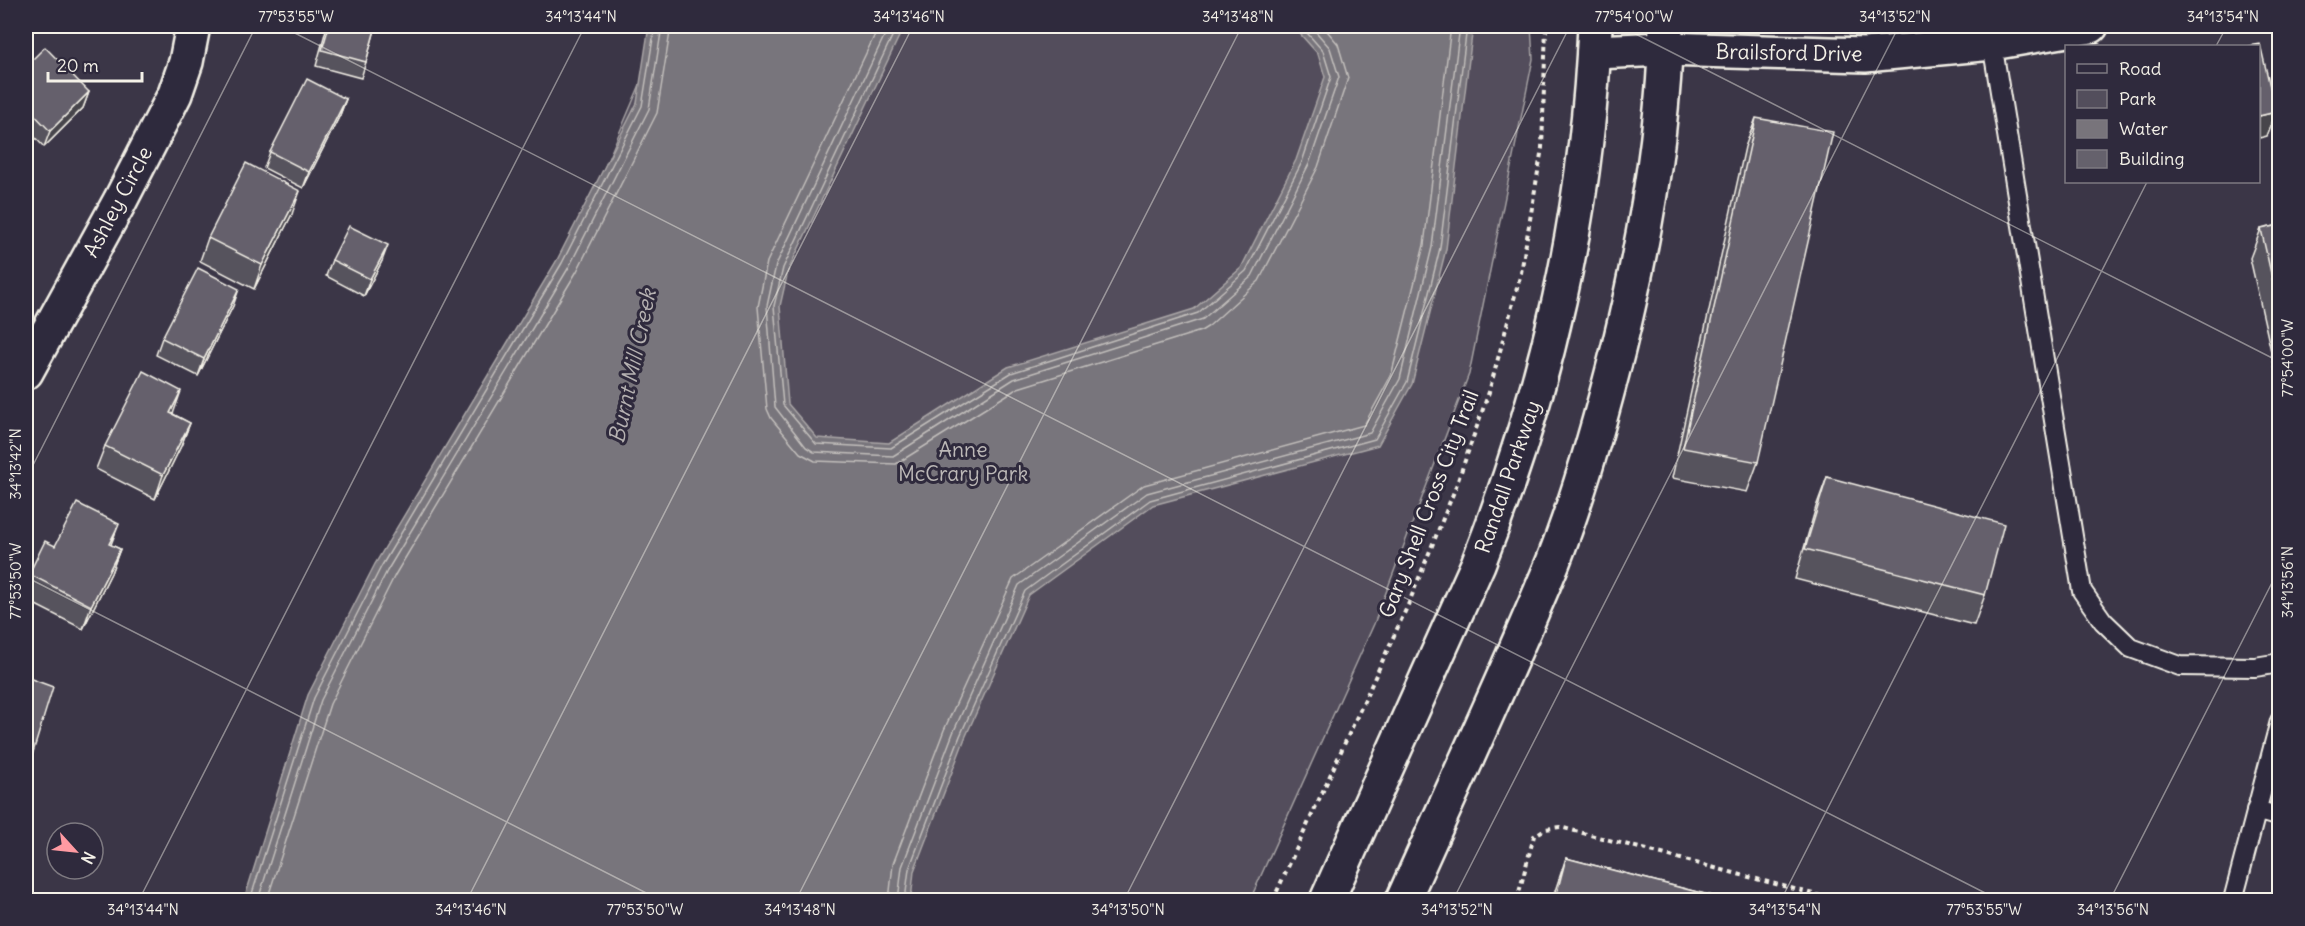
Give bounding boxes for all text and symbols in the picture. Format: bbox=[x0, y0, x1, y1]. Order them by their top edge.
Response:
text: 77°53'55"W bbox=[258, 7, 334, 26]
text: 34°13'44"N bbox=[545, 7, 617, 26]
text: 34°13'46"N bbox=[873, 7, 945, 26]
text: 34°13'48"N bbox=[1202, 7, 1274, 26]
text: 77°54'00"W bbox=[1595, 7, 1674, 26]
text: 34°13'52"N bbox=[1859, 7, 1931, 26]
text: 34°13'54"N bbox=[2187, 7, 2259, 26]
street label: Brailsford Drive bbox=[1715, 38, 1863, 67]
scale bar bbox=[48, 45, 142, 83]
legend bbox=[2065, 45, 2260, 183]
text: 20 m bbox=[57, 54, 99, 77]
text: Road bbox=[2119, 57, 2162, 80]
text: Park bbox=[2119, 87, 2156, 110]
text: Water bbox=[2119, 117, 2169, 140]
street label: Ashley Circle bbox=[77, 142, 158, 262]
text: Building bbox=[2119, 147, 2184, 170]
water label: Burnt Mill Creek bbox=[602, 285, 662, 446]
text: 77°54'00"W bbox=[2278, 318, 2297, 397]
street label: Gary Shell Cross City Trail bbox=[1373, 386, 1484, 622]
street label: Randall Parkway bbox=[1469, 397, 1546, 557]
text: 34°13'42"N bbox=[6, 428, 25, 500]
park label: Anne McCrary Park bbox=[898, 436, 1028, 487]
text: 77°53'50"W bbox=[6, 542, 25, 619]
text: 34°13'56"N bbox=[2278, 546, 2297, 618]
north arrow bbox=[45, 821, 105, 881]
text: N bbox=[77, 848, 100, 867]
text: 34°13'44"N bbox=[107, 900, 179, 919]
text: 34°13'46"N bbox=[435, 900, 507, 919]
text: 77°53'50"W bbox=[607, 900, 684, 919]
text: 34°13'48"N bbox=[764, 900, 836, 919]
text: 34°13'50"N bbox=[1091, 900, 1165, 919]
text: 34°13'52"N bbox=[1421, 900, 1493, 919]
text: 34°13'54"N bbox=[1749, 900, 1821, 919]
text: 77°53'55"W bbox=[1946, 900, 2022, 919]
text: 34°13'56"N bbox=[2077, 900, 2149, 919]

